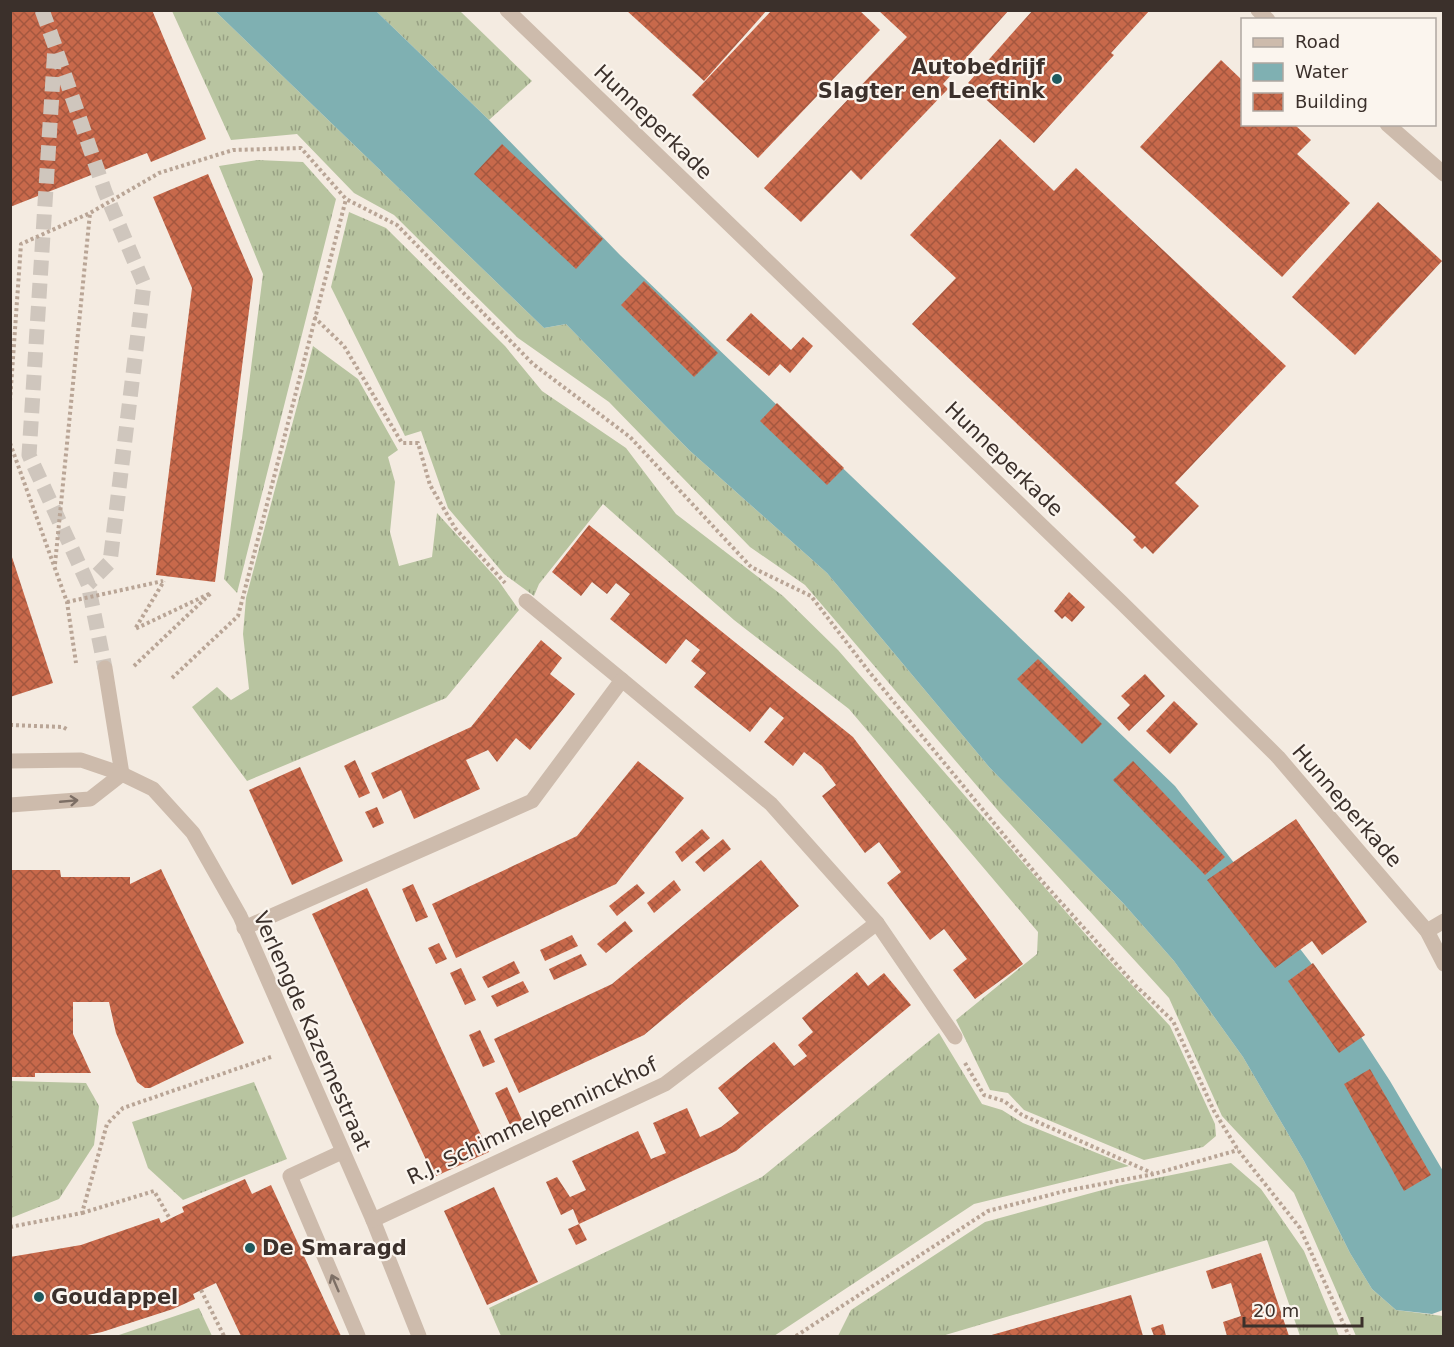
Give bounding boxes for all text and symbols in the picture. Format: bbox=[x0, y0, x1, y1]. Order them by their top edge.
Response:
legend bbox=[1241, 18, 1436, 126]
text: Road bbox=[1295, 31, 1340, 52]
place label: Autobedrijf Slagter en Leeftink bbox=[818, 55, 1046, 103]
street label: Hunneperkade bbox=[589, 60, 717, 184]
text: Water bbox=[1295, 61, 1349, 82]
marker: Autobedrijf Slagter en Leeftink bbox=[1050, 72, 1064, 86]
text: Building bbox=[1295, 91, 1368, 112]
street label: Hunneperkade bbox=[940, 397, 1068, 521]
street label: Hunneperkade bbox=[1287, 740, 1407, 872]
one-way arrow bbox=[58, 795, 78, 806]
street label: Verlengde Kazernestraat bbox=[248, 908, 376, 1154]
street label: R.J. Schimmelpenninckhof bbox=[403, 1052, 661, 1190]
place label: De Smaragd bbox=[262, 1236, 407, 1260]
marker: De Smaragd bbox=[243, 1241, 257, 1255]
one-way arrow bbox=[329, 1274, 340, 1292]
place label: Goudappel bbox=[51, 1285, 178, 1309]
marker: Goudappel bbox=[32, 1290, 46, 1304]
scale bar bbox=[1244, 1290, 1362, 1328]
text: 20 m bbox=[1253, 1300, 1299, 1321]

